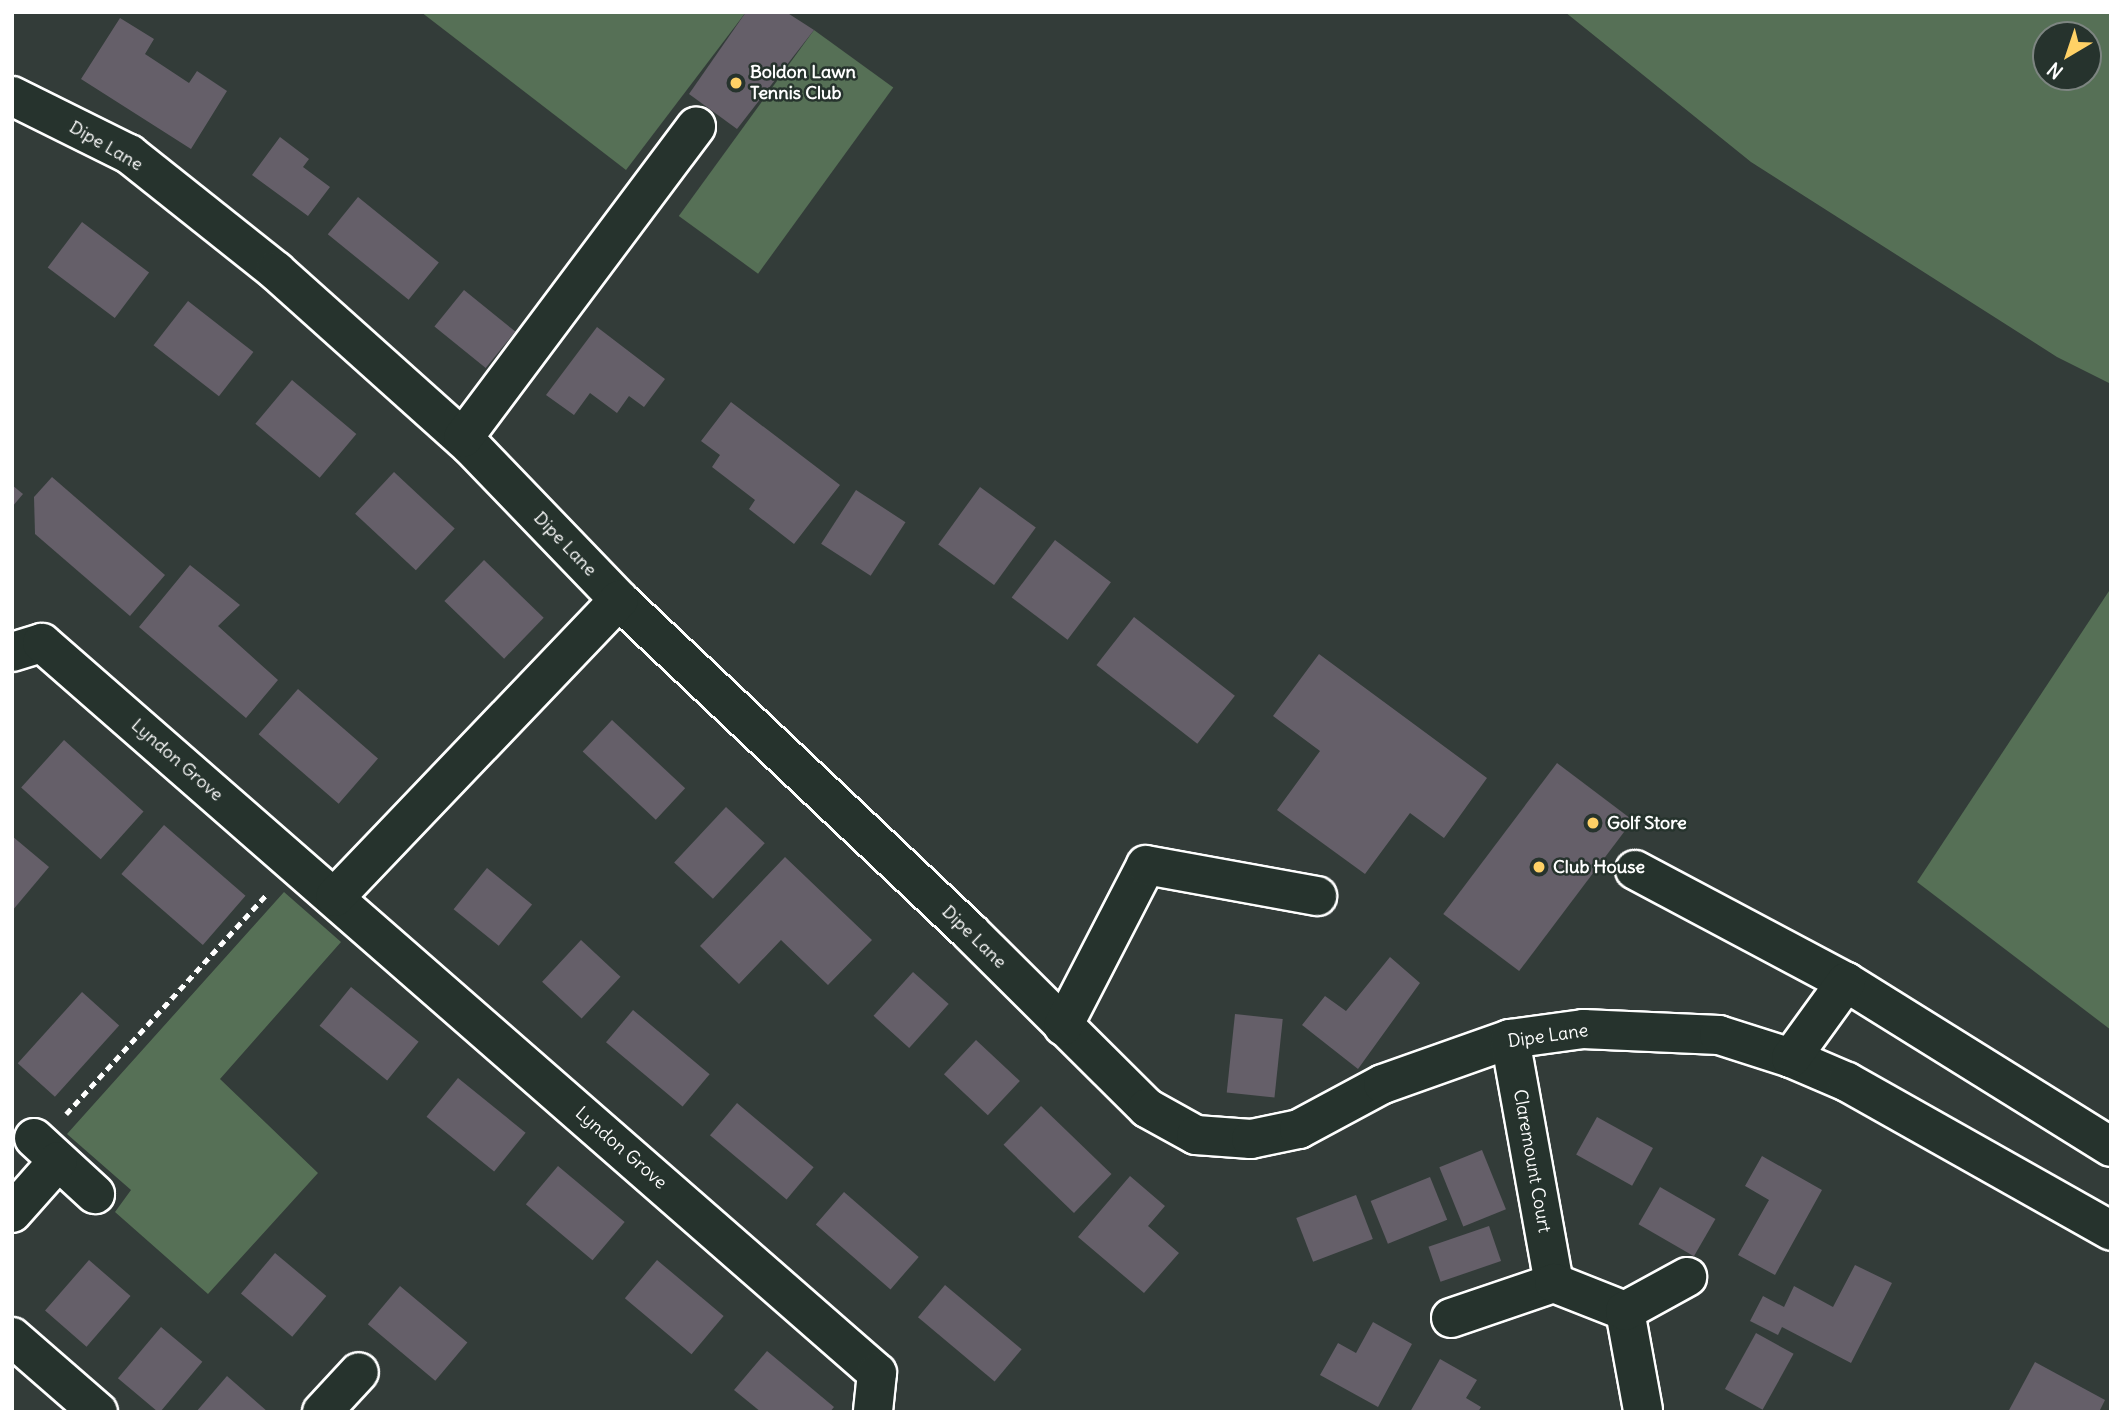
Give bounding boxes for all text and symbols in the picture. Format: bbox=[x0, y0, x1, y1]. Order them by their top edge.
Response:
north arrow bbox=[2032, 21, 2102, 91]
text: N bbox=[2042, 57, 2068, 84]
place label: Boldon Lawn Tennis Club bbox=[750, 62, 856, 104]
marker: Boldon Lawn Tennis Club bbox=[728, 75, 744, 91]
street label: Dipe Lane bbox=[65, 116, 147, 176]
street label: Dipe Lane bbox=[529, 507, 601, 581]
street label: Lyndon Grove bbox=[127, 714, 227, 806]
place label: Golf Store bbox=[1607, 812, 1687, 834]
marker: Golf Store bbox=[1585, 815, 1601, 831]
place label: Club House bbox=[1553, 856, 1645, 878]
marker: Club House bbox=[1531, 859, 1547, 875]
street label: Dipe Lane bbox=[937, 901, 1011, 973]
street label: Dipe Lane bbox=[1506, 1020, 1590, 1052]
street label: Claremount Court bbox=[1509, 1088, 1555, 1234]
street label: Lyndon Grove bbox=[571, 1102, 671, 1194]

